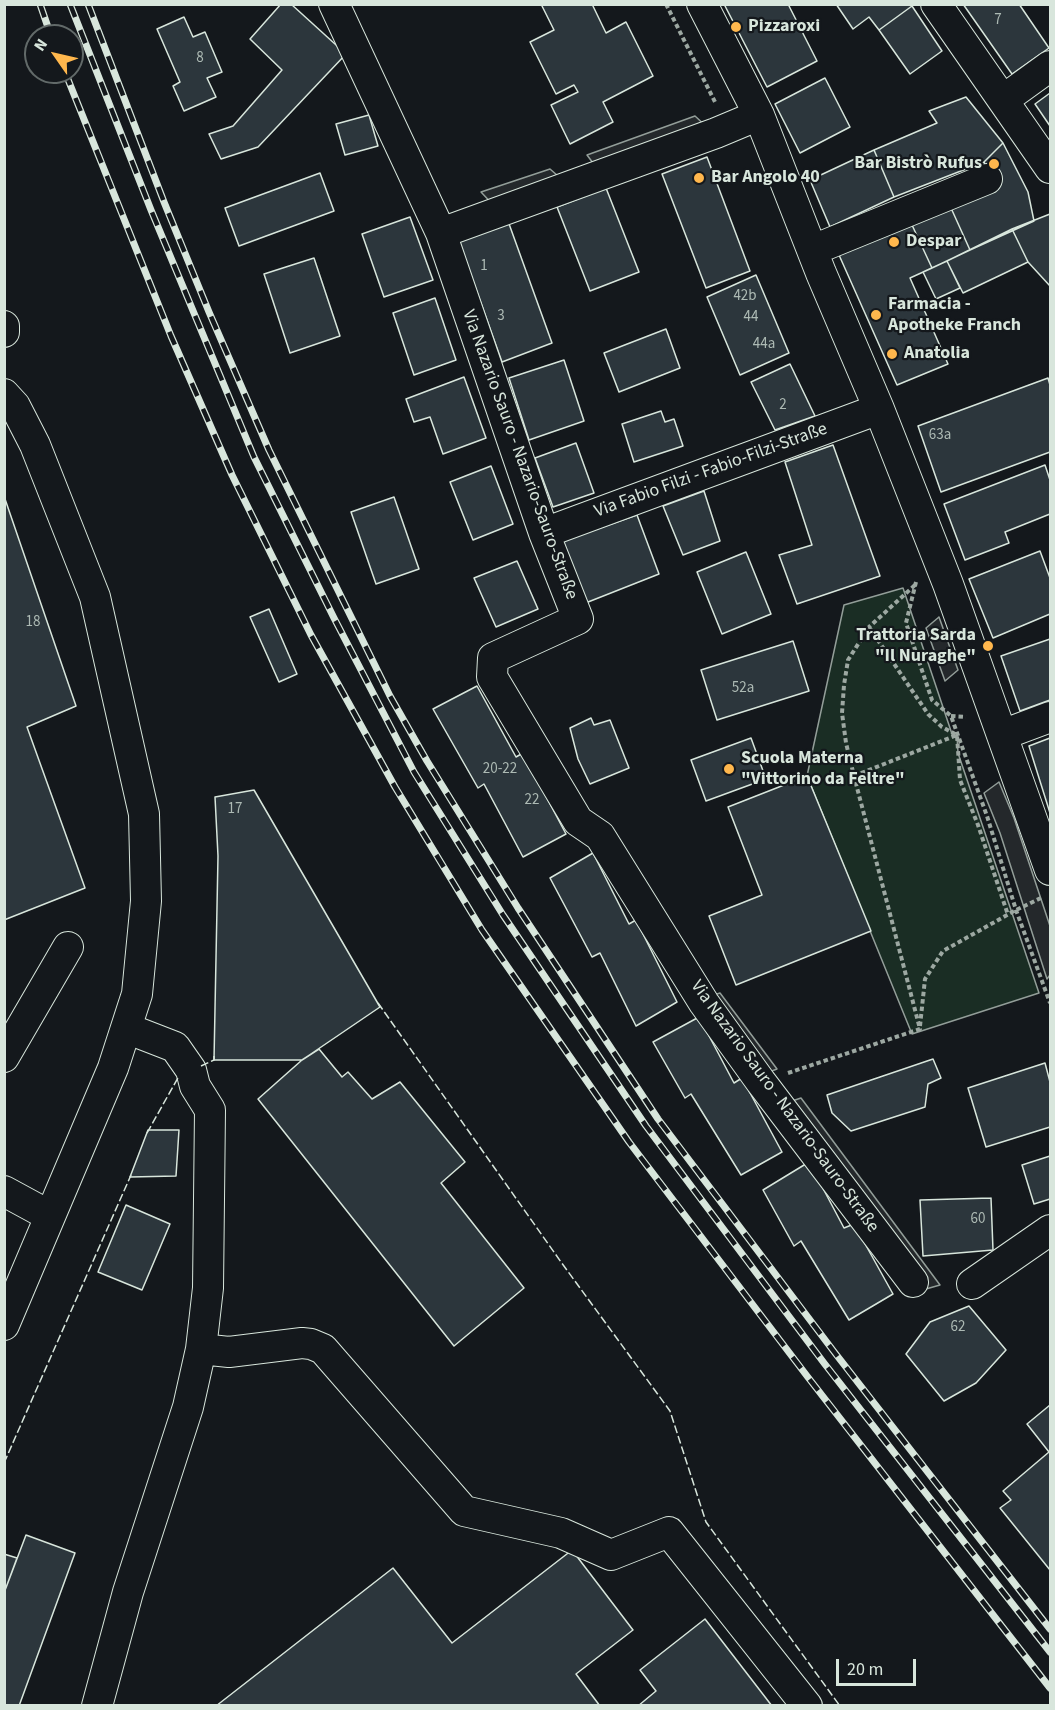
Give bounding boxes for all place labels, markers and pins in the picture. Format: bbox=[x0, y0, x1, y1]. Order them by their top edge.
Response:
place label: Pizzaroxi bbox=[748, 16, 820, 38]
marker: Pizzaroxi bbox=[729, 20, 743, 34]
place label: Bar Bistrò Rufus bbox=[854, 153, 982, 175]
marker: Bar Bistrò Rufus bbox=[987, 157, 1001, 171]
place label: Bar Angolo 40 bbox=[711, 167, 820, 189]
marker: Bar Angolo 40 bbox=[692, 171, 706, 185]
place label: Despar bbox=[906, 231, 961, 253]
marker: Despar bbox=[887, 235, 901, 249]
place label: Farmacia - Apotheke Franch bbox=[888, 294, 1021, 336]
marker: Farmacia - Apotheke Franch bbox=[869, 308, 883, 322]
place label: Anatolia bbox=[904, 343, 970, 365]
marker: Anatolia bbox=[885, 347, 899, 361]
place label: Trattoria Sarda "Il Nuraghe" bbox=[856, 625, 976, 668]
marker: Trattoria Sarda "Il Nuraghe" bbox=[981, 639, 995, 653]
place label: Scuola Materna "Vittorino da Feltre" bbox=[741, 748, 905, 790]
marker: Scuola Materna "Vittorino da Feltre" bbox=[722, 762, 736, 776]

